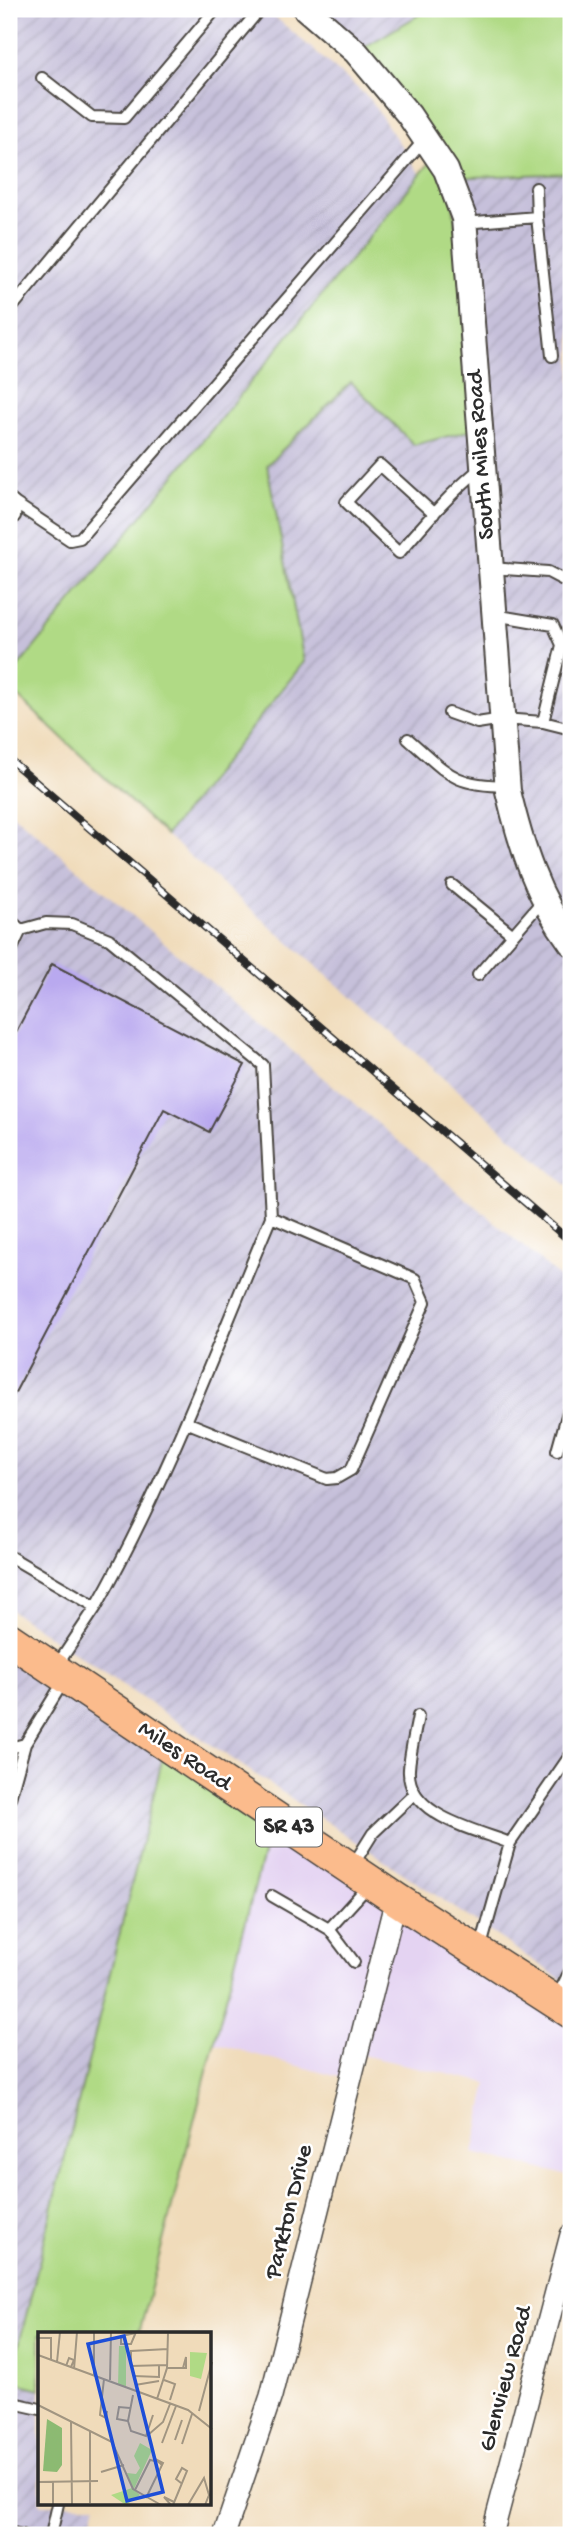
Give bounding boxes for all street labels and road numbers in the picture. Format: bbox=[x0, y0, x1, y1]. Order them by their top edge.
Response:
street label: South Miles Road bbox=[461, 367, 502, 541]
street label: Miles Road bbox=[132, 1715, 238, 1800]
road number: SR 43 bbox=[256, 1808, 322, 1846]
street label: Parkton Drive bbox=[259, 2141, 321, 2283]
street label: Glenview Road bbox=[474, 2301, 541, 2455]

